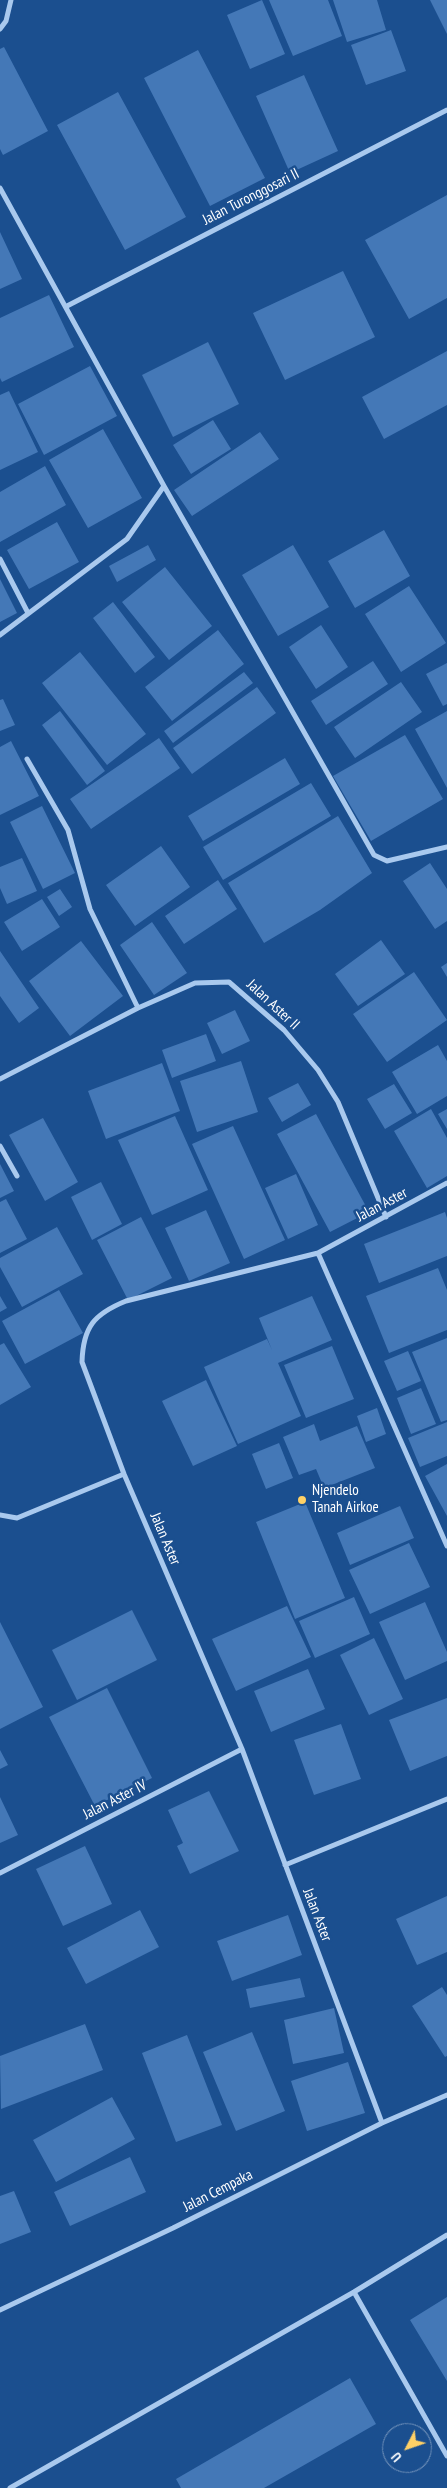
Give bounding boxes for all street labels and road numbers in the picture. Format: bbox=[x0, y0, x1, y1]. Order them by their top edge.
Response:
street label: Jalan Turonggosari II bbox=[200, 165, 302, 229]
street label: Jalan Aster II bbox=[243, 976, 303, 1034]
street label: Jalan Aster bbox=[353, 1184, 411, 1226]
street label: Jalan Aster bbox=[146, 1510, 184, 1568]
street label: Jalan Aster IV bbox=[80, 1776, 150, 1824]
street label: Jalan Aster bbox=[299, 1886, 335, 1944]
street label: Jalan Cempaka bbox=[180, 2166, 256, 2216]

